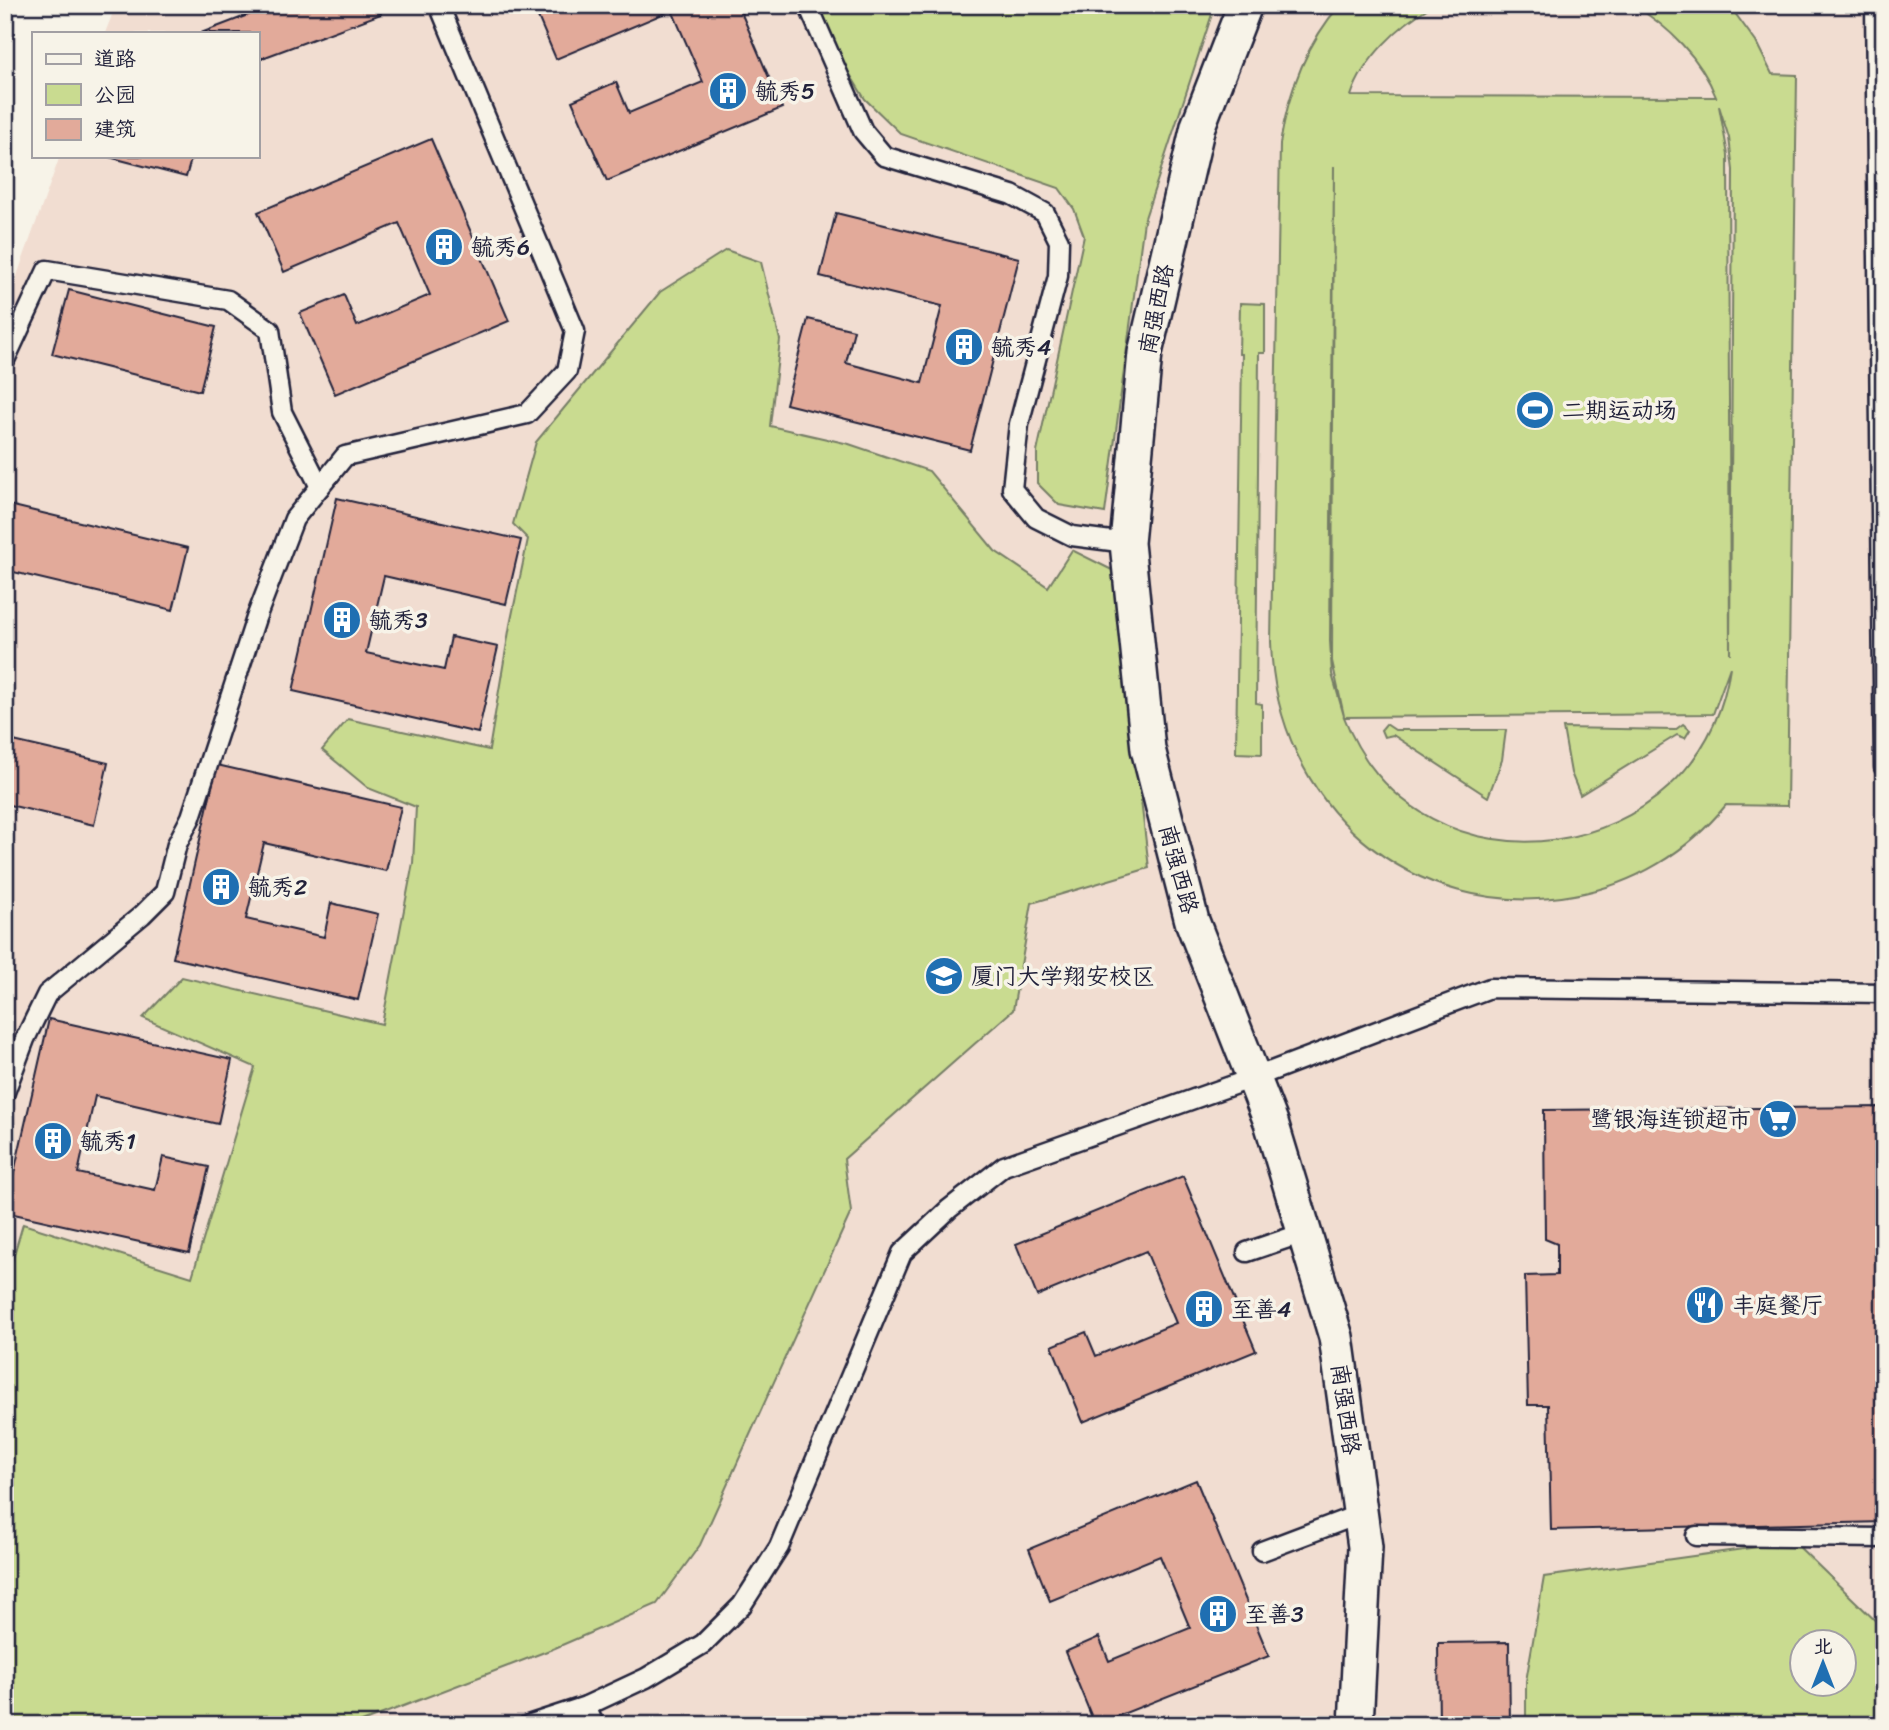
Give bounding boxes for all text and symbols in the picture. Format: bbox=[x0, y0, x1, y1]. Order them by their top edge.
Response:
legend bbox=[32, 32, 259, 158]
text: 道路 bbox=[94, 40, 136, 78]
building icon: 毓秀5 bbox=[707, 70, 749, 112]
place label: 毓秀5 bbox=[755, 71, 815, 112]
text: 公园 bbox=[94, 76, 136, 114]
text: 建筑 bbox=[94, 110, 136, 148]
building icon: 毓秀6 bbox=[423, 226, 465, 268]
place label: 毓秀6 bbox=[471, 227, 530, 268]
street label: 南强西路 bbox=[1127, 260, 1186, 358]
building icon: 毓秀4 bbox=[943, 326, 985, 368]
place label: 毓秀4 bbox=[991, 327, 1051, 368]
sports icon: 二期运动场 bbox=[1514, 389, 1556, 431]
place label: 二期运动场 bbox=[1562, 390, 1677, 431]
building icon: 毓秀3 bbox=[321, 599, 363, 641]
place label: 毓秀3 bbox=[369, 600, 428, 641]
street label: 南强西路 bbox=[1147, 819, 1210, 919]
building icon: 毓秀2 bbox=[200, 866, 242, 908]
place label: 毓秀2 bbox=[248, 867, 307, 908]
school or university icon: 厦门大学翔安校区 bbox=[923, 955, 965, 997]
place label: 厦门大学翔安校区 bbox=[971, 956, 1155, 997]
supermarket icon: 鹭银海连锁超市 bbox=[1757, 1098, 1799, 1140]
place label: 鹭银海连锁超市 bbox=[1590, 1099, 1751, 1140]
building icon: 毓秀1 bbox=[32, 1120, 74, 1162]
place label: 毓秀1 bbox=[80, 1121, 136, 1162]
restaurant icon: 丰庭餐厅 bbox=[1684, 1284, 1726, 1326]
place label: 丰庭餐厅 bbox=[1732, 1285, 1824, 1326]
building icon: 至善4 bbox=[1183, 1288, 1225, 1330]
place label: 至善4 bbox=[1231, 1289, 1291, 1330]
street label: 南强西路 bbox=[1319, 1361, 1372, 1457]
building icon: 至善3 bbox=[1197, 1593, 1239, 1635]
place label: 至善3 bbox=[1245, 1594, 1304, 1635]
north arrow bbox=[1787, 1628, 1857, 1698]
text: 北 bbox=[1813, 1630, 1833, 1663]

